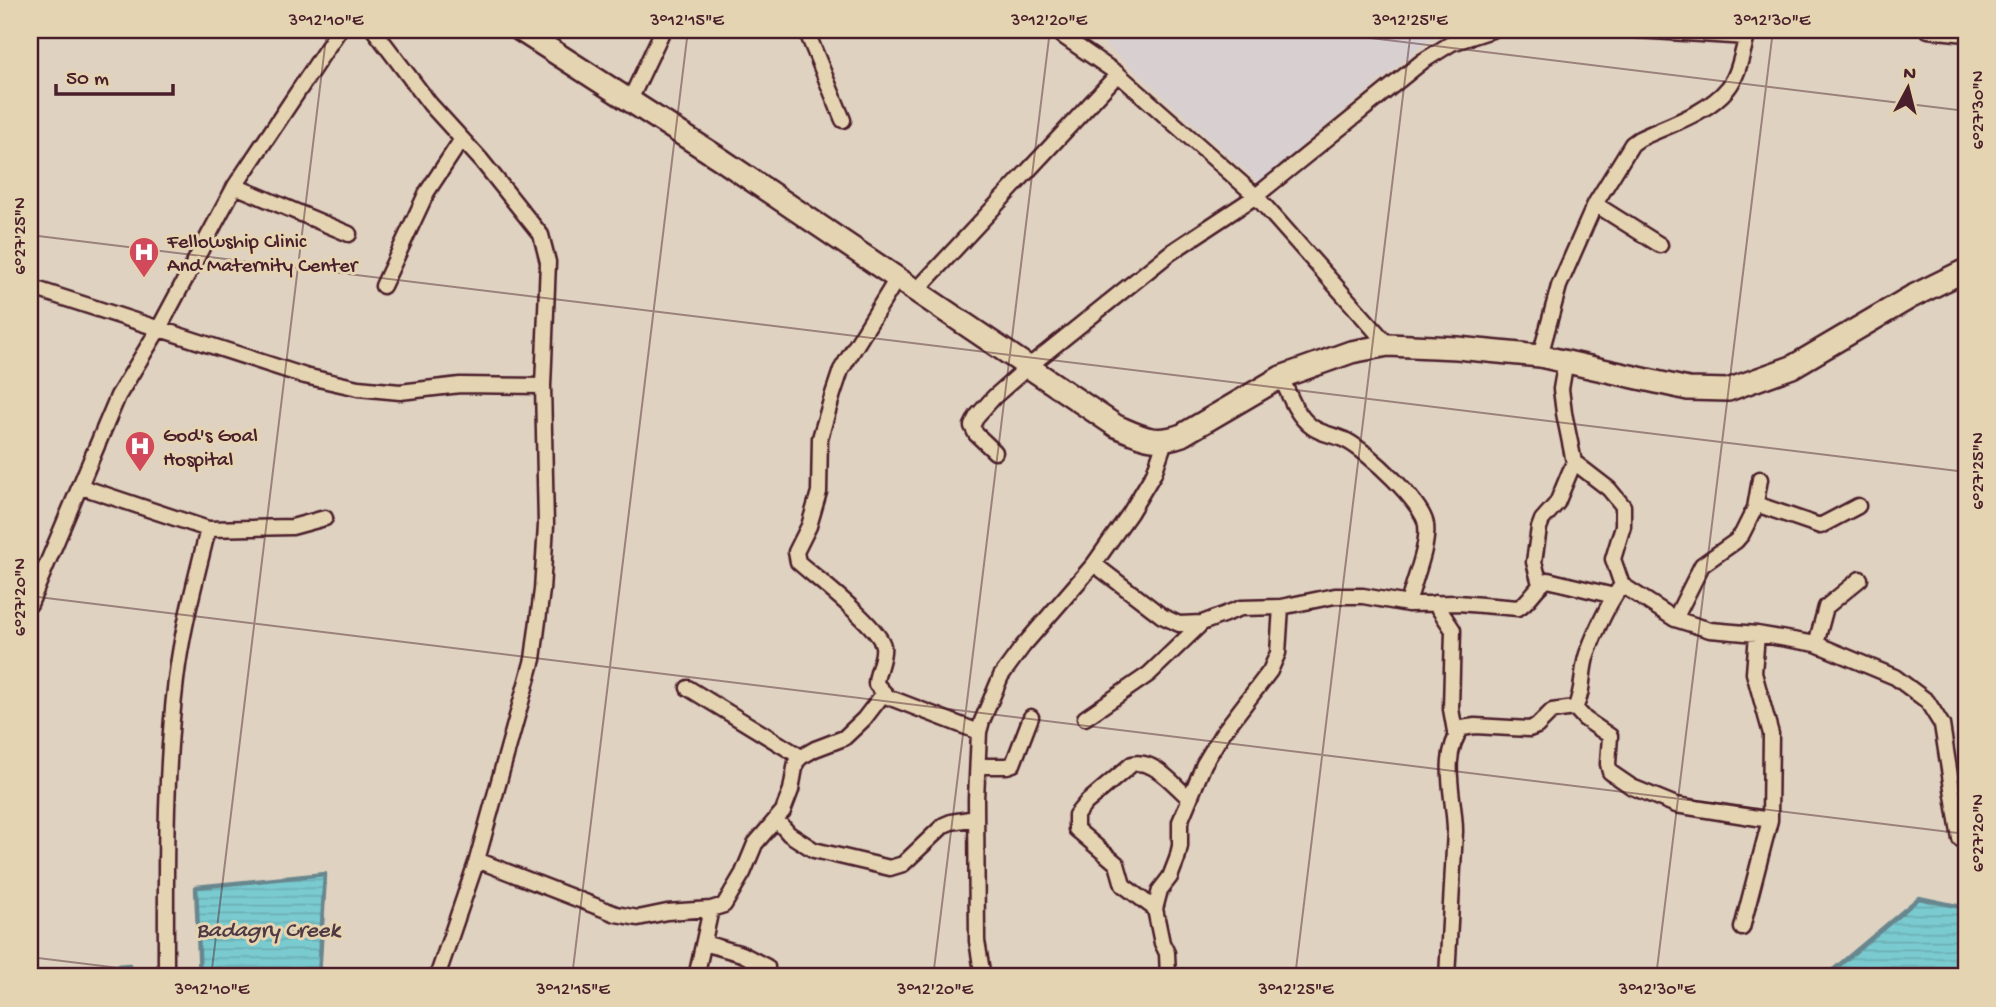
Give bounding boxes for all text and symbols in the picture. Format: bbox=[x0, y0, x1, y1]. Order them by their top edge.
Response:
text: 3°12'10"E bbox=[288, 11, 364, 32]
text: 3°12'15"E bbox=[649, 11, 725, 32]
text: 3°12'20"E bbox=[1010, 11, 1088, 32]
text: 3°12'25"E bbox=[1371, 11, 1448, 32]
text: 3°12'30"E bbox=[1733, 11, 1811, 32]
scale bar bbox=[56, 52, 173, 96]
north arrow bbox=[1874, 52, 1944, 122]
text: N bbox=[1902, 62, 1917, 87]
text: 50 m bbox=[66, 68, 109, 93]
text: 6°27'30"N bbox=[1969, 71, 1990, 149]
text: 6°27'25"N bbox=[11, 197, 32, 275]
place label: Fellowship Clinic And Maternity Center bbox=[166, 231, 359, 280]
hospital icon: Fellowship Clinic And Maternity Center bbox=[127, 235, 161, 279]
place label: God's Goal Hospital bbox=[163, 425, 258, 474]
hospital icon: God's Goal Hospital bbox=[123, 429, 157, 473]
text: 6°27'25"N bbox=[1969, 432, 1990, 510]
text: 6°27'20"N bbox=[11, 558, 32, 636]
text: 6°27'20"N bbox=[1969, 794, 1990, 872]
water label: Badagry Creek bbox=[196, 918, 342, 945]
text: 3°12'10"E bbox=[174, 980, 250, 1001]
text: 3°12'15"E bbox=[535, 980, 611, 1001]
text: 3°12'20"E bbox=[896, 980, 974, 1001]
text: 3°12'25"E bbox=[1257, 980, 1334, 1001]
text: 3°12'30"E bbox=[1618, 980, 1696, 1001]

